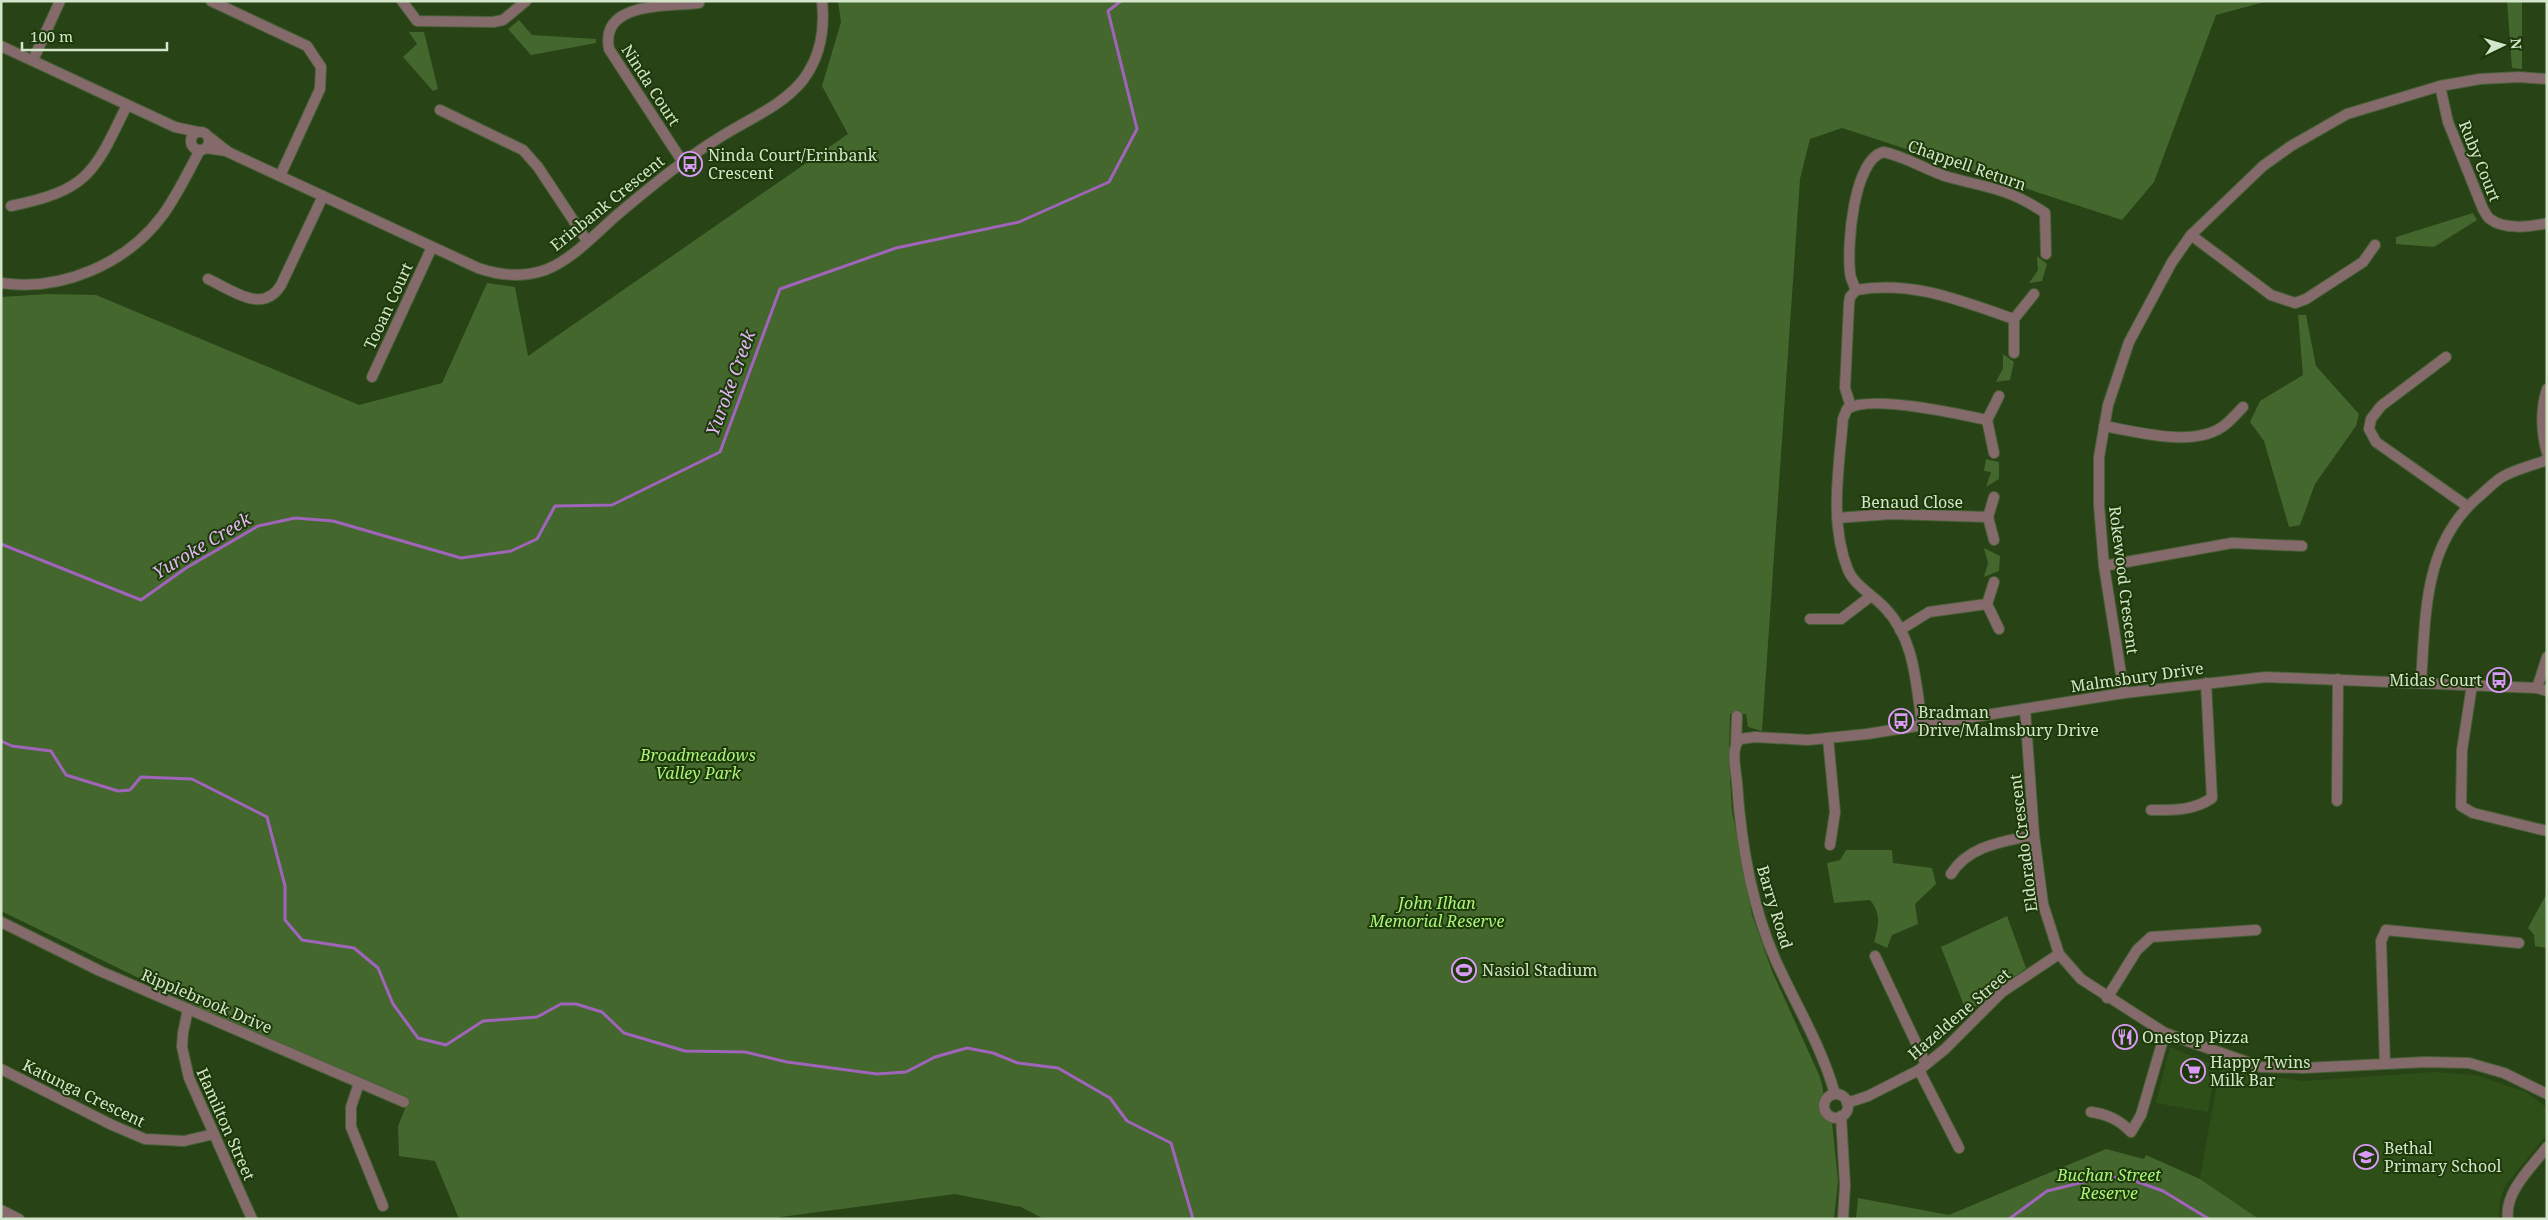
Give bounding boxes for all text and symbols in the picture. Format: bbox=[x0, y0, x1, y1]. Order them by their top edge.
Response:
scale bar bbox=[22, 20, 168, 52]
north arrow bbox=[2478, 20, 2528, 70]
text: 100 m bbox=[30, 26, 73, 46]
text: N bbox=[2507, 37, 2526, 50]
street label: Ninda Court bbox=[616, 40, 686, 130]
street label: Ruby Court bbox=[2454, 117, 2506, 205]
street label: Chappell Return bbox=[1905, 134, 2029, 196]
place label: Ninda Court/Erinbank Crescent bbox=[708, 144, 878, 184]
street label: Erinbank Crescent bbox=[545, 150, 669, 256]
bus stop icon: Ninda Court/Erinbank Crescent bbox=[677, 151, 703, 177]
street label: Tooan Court bbox=[358, 259, 418, 353]
water label: Yuroke Creek bbox=[700, 326, 761, 439]
street label: Benaud Close bbox=[1861, 491, 1963, 513]
street label: Rokewood Crescent bbox=[2104, 505, 2144, 656]
water label: Yuroke Creek bbox=[148, 506, 256, 584]
street label: Malmsbury Drive bbox=[2069, 657, 2205, 697]
bus stop icon: Midas Court bbox=[2486, 667, 2512, 693]
place label: Midas Court bbox=[2389, 669, 2482, 691]
place label: Bradman Drive/Malmsbury Drive bbox=[1918, 701, 2099, 741]
bus stop icon: Bradman Drive/Malmsbury Drive bbox=[1888, 708, 1914, 734]
park label: Broadmeadows Valley Park bbox=[639, 744, 756, 784]
street label: Eldorado Crescent bbox=[2004, 772, 2042, 913]
street label: Barry Road bbox=[1752, 863, 1798, 952]
park label: John Ilhan Memorial Reserve bbox=[1369, 892, 1505, 932]
sports icon: Nasiol Stadium bbox=[1451, 957, 1477, 983]
place label: Nasiol Stadium bbox=[1482, 959, 1597, 981]
street label: Ripplebrook Drive bbox=[138, 963, 276, 1039]
street label: Hazeldene Street bbox=[1903, 963, 2015, 1065]
restaurant icon: Onestop Pizza bbox=[2112, 1024, 2138, 1050]
place label: Onestop Pizza bbox=[2142, 1026, 2249, 1048]
place label: Happy Twins Milk Bar bbox=[2210, 1051, 2310, 1091]
street label: Katunga Crescent bbox=[19, 1054, 149, 1132]
supermarket icon: Happy Twins Milk Bar bbox=[2180, 1058, 2206, 1084]
street label: Hamilton Street bbox=[191, 1064, 261, 1184]
place label: Bethal Primary School bbox=[2384, 1137, 2501, 1177]
school or university icon: Bethal Primary School bbox=[2353, 1144, 2379, 1170]
park label: Buchan Street Reserve bbox=[2056, 1164, 2161, 1204]

